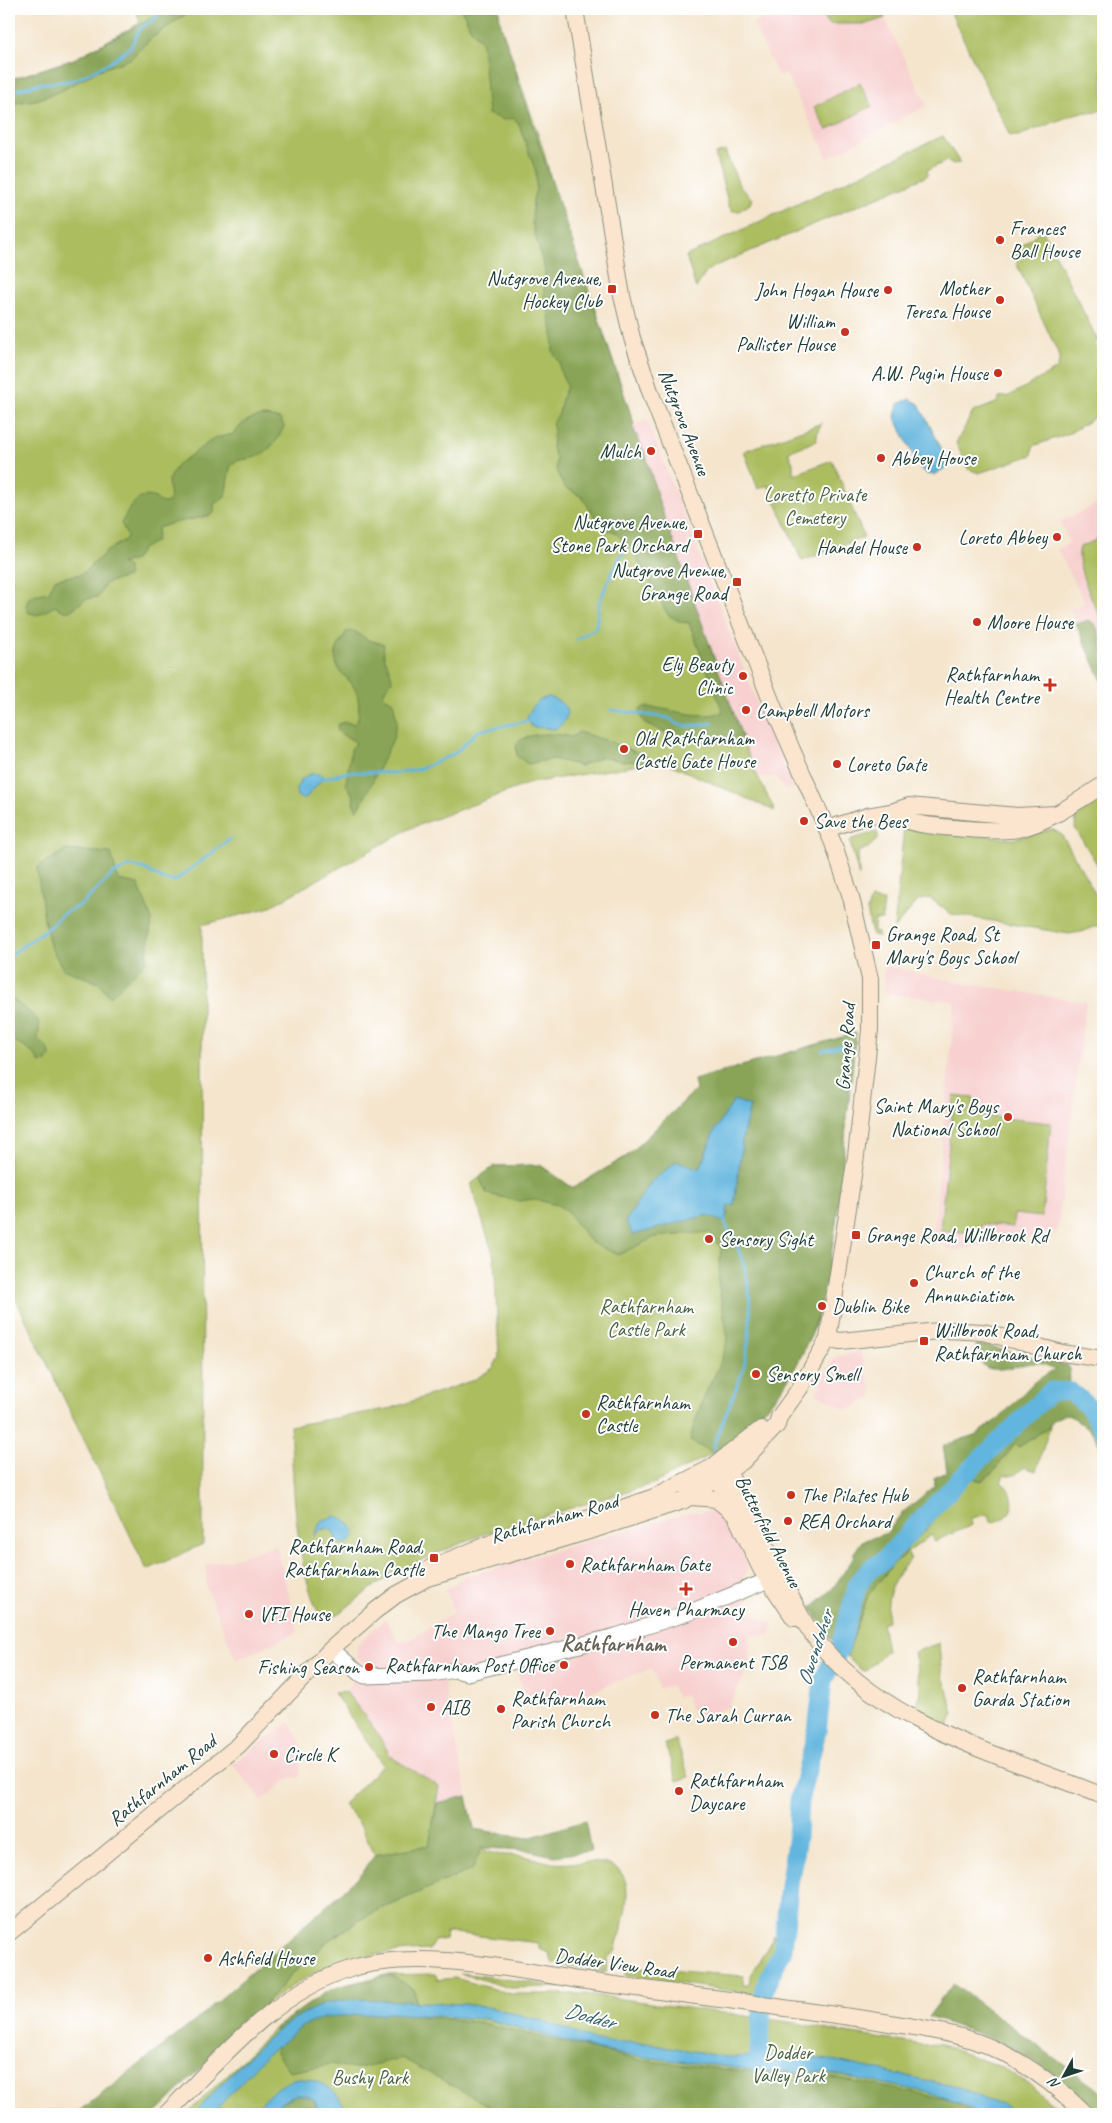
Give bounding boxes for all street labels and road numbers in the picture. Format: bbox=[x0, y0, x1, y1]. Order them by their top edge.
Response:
street label: Nutgrove Avenue bbox=[653, 366, 717, 480]
street label: Grange Road bbox=[830, 1000, 861, 1091]
street label: Butterfield Avenue bbox=[730, 1471, 808, 1593]
street label: Rathfarnham Road bbox=[487, 1487, 624, 1549]
street label: Rathfarnham Road bbox=[103, 1727, 224, 1832]
street label: Dodder View Road bbox=[553, 1943, 680, 1985]

